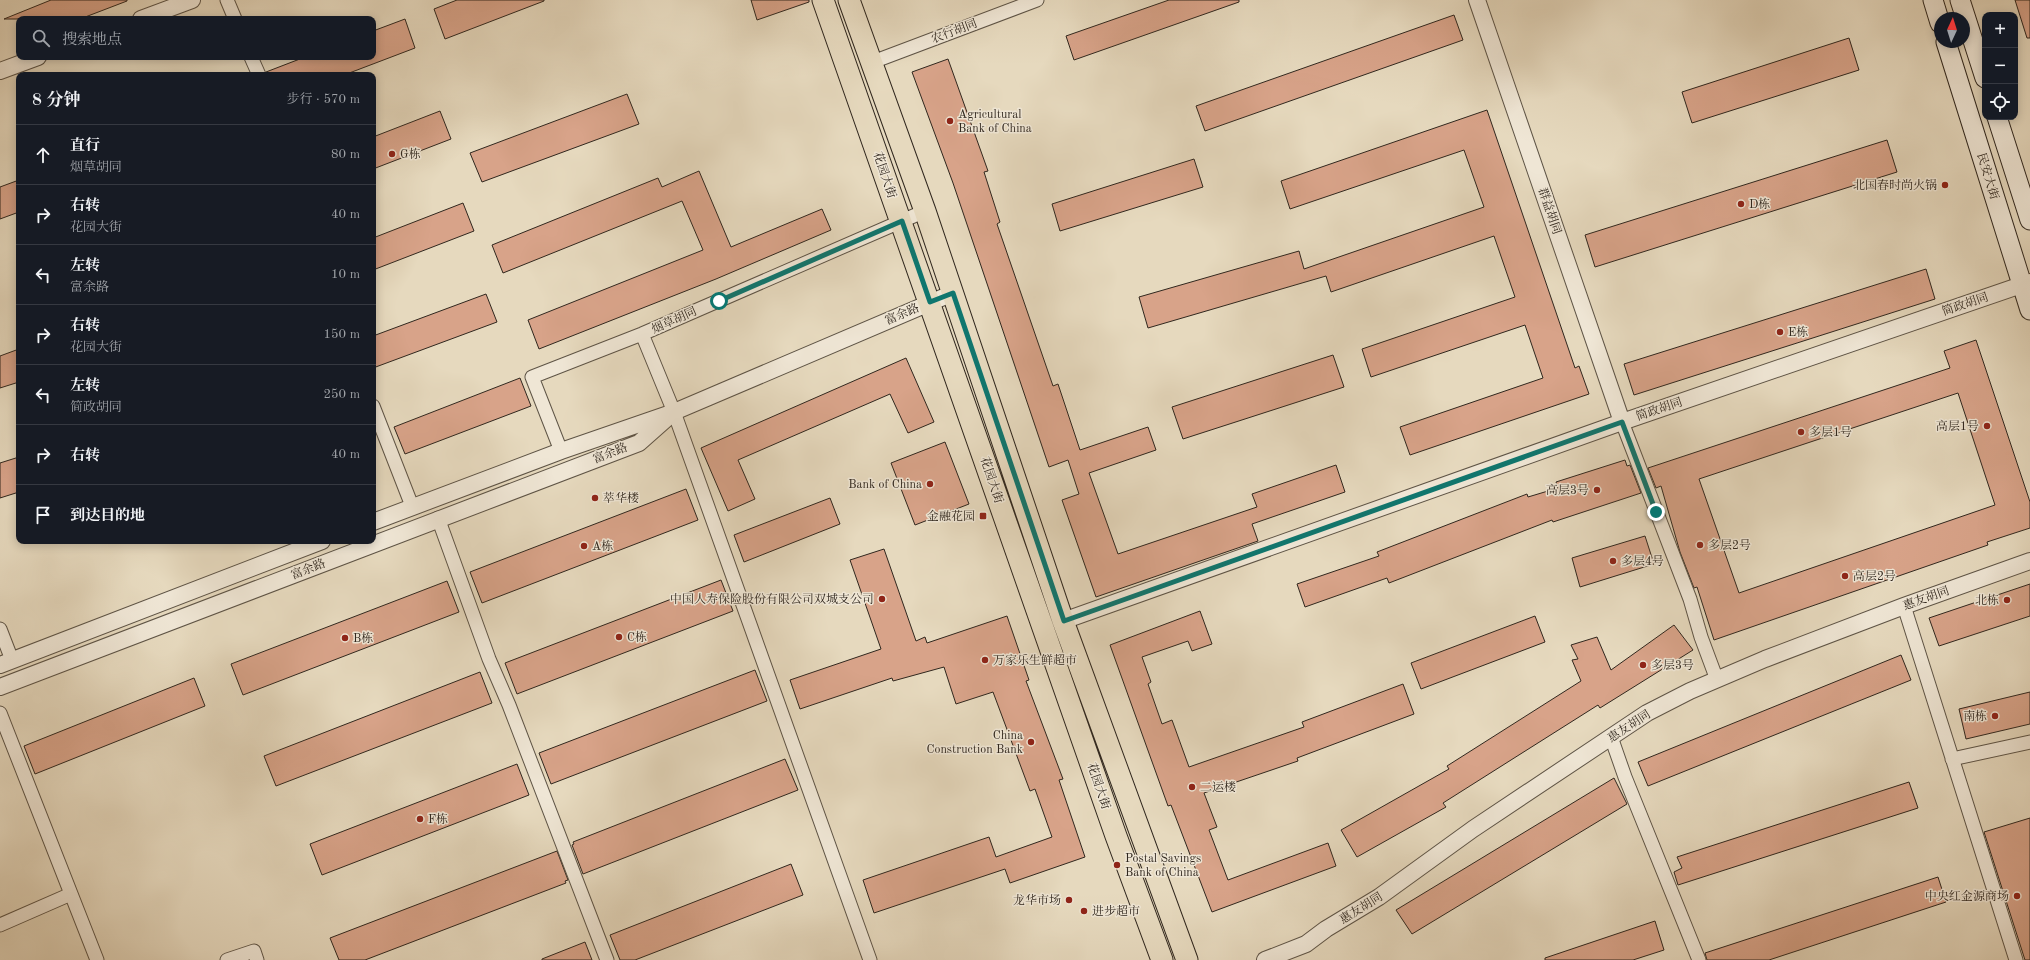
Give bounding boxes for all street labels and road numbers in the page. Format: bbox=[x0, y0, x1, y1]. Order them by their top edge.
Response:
street label: 农行胡同 bbox=[929, 16, 979, 46]
street label: 花园大街 bbox=[871, 150, 900, 201]
street label: 民安大街 bbox=[1974, 151, 2002, 202]
street label: 群益胡同 bbox=[1536, 186, 1564, 236]
street label: 简政胡同 bbox=[1940, 290, 1990, 318]
street label: 富余路 bbox=[883, 301, 921, 327]
street label: 烟草胡同 bbox=[649, 304, 699, 336]
street label: 简政胡同 bbox=[1634, 395, 1684, 423]
street label: 富余路 bbox=[591, 440, 629, 466]
street label: 花园大街 bbox=[978, 455, 1007, 506]
street label: 富余路 bbox=[289, 556, 327, 582]
street label: 惠友胡同 bbox=[1901, 583, 1951, 613]
street label: 惠友胡同 bbox=[1605, 707, 1653, 745]
street label: 花园大街 bbox=[1085, 761, 1114, 812]
street label: 惠友胡同 bbox=[1337, 889, 1385, 927]

